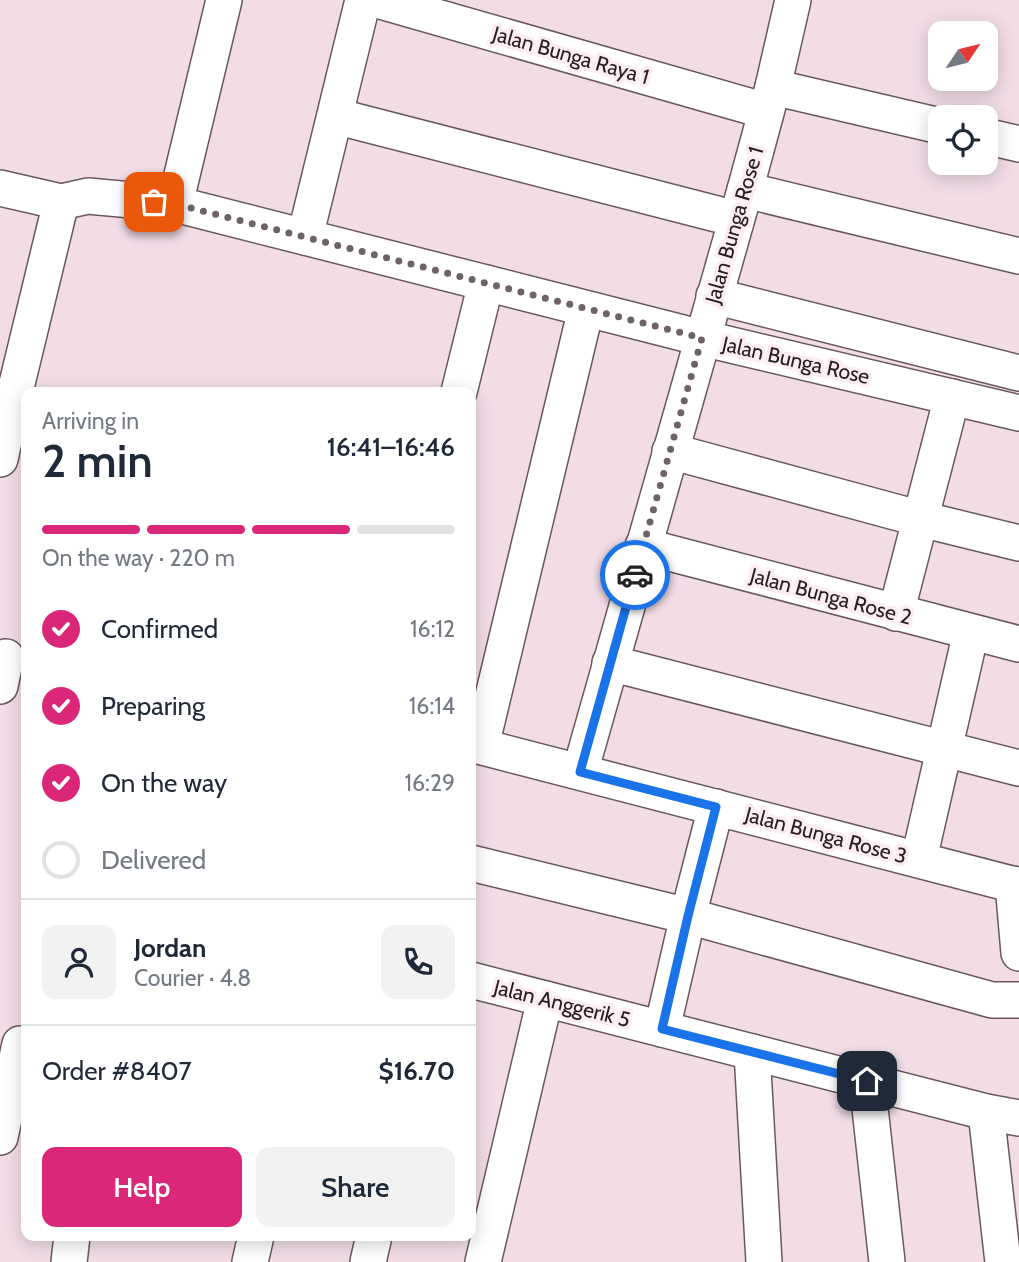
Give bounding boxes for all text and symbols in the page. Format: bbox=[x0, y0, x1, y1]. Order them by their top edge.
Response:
street label: Jalan Bunga Raya 1 bbox=[489, 20, 652, 89]
north arrow bbox=[928, 21, 998, 91]
map controls bbox=[928, 21, 998, 175]
button: locate bbox=[928, 105, 998, 175]
street label: Jalan Bunga Rose 1 bbox=[699, 144, 768, 307]
pin bbox=[124, 172, 184, 232]
icon: bag bbox=[135, 183, 173, 221]
street label: Jalan Bunga Rose bbox=[719, 331, 872, 389]
text: Arriving in bbox=[42, 407, 139, 435]
text: 16:41–16:46 bbox=[327, 431, 455, 463]
text: 2 min bbox=[42, 433, 153, 489]
courier bbox=[600, 540, 670, 610]
text: On the way · 220 m bbox=[42, 544, 235, 572]
icon: car bbox=[616, 556, 654, 594]
street label: Jalan Bunga Rose 2 bbox=[747, 562, 914, 630]
icon: check bbox=[42, 610, 80, 648]
text: Confirmed bbox=[101, 613, 218, 645]
text: 16:12 bbox=[410, 615, 455, 643]
icon: check bbox=[42, 687, 80, 725]
text: Preparing bbox=[101, 690, 205, 722]
text: 16:14 bbox=[409, 692, 455, 720]
icon: check bbox=[42, 764, 80, 802]
text: On the way bbox=[101, 767, 227, 799]
text: 16:29 bbox=[405, 769, 455, 797]
street label: Jalan Bunga Rose 3 bbox=[741, 801, 910, 869]
text: Delivered bbox=[101, 844, 206, 876]
button: person bbox=[42, 925, 116, 999]
button: phone bbox=[381, 925, 455, 999]
text: Jordan bbox=[134, 932, 206, 964]
text: Courier · 4.8 bbox=[134, 964, 251, 992]
street label: Jalan Anggerik 5 bbox=[490, 974, 633, 1032]
pin bbox=[837, 1051, 897, 1111]
text: Order #8407 bbox=[42, 1055, 192, 1087]
text: $16.70 bbox=[379, 1055, 455, 1087]
icon: home bbox=[848, 1062, 886, 1100]
button: Help bbox=[42, 1147, 242, 1227]
button: Share bbox=[256, 1147, 455, 1227]

